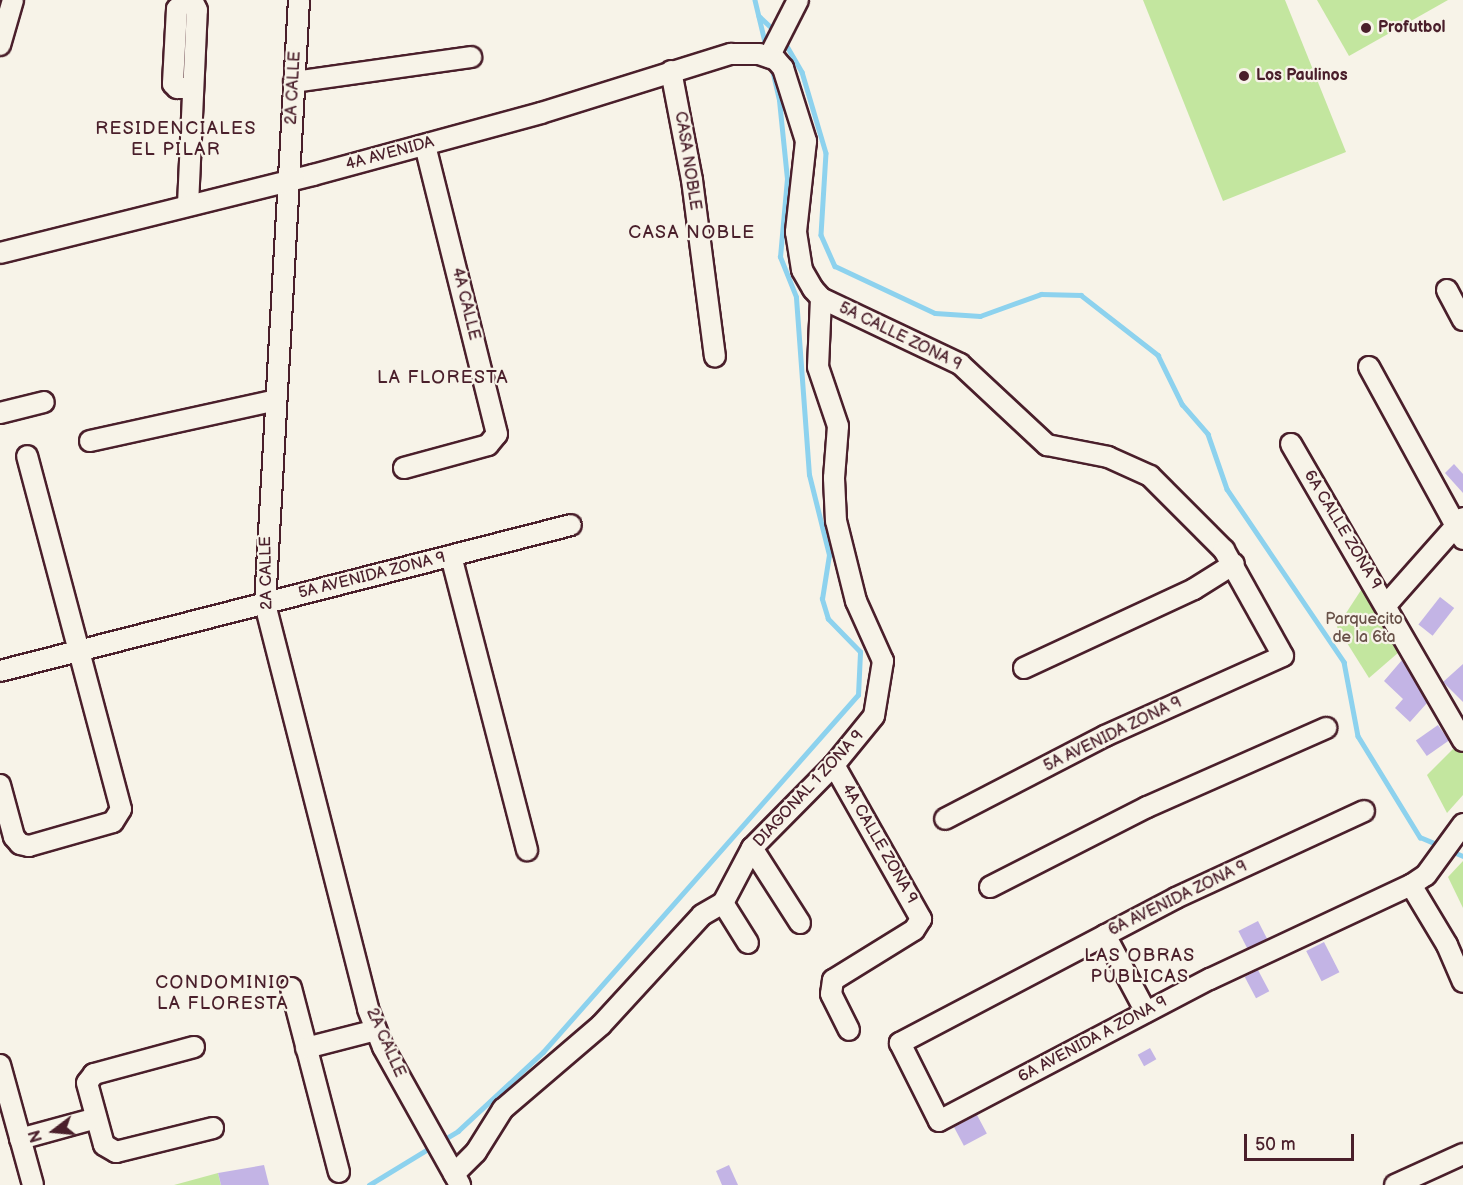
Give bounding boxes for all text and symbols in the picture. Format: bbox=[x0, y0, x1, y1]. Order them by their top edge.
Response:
place label: Profutbol bbox=[1378, 18, 1446, 38]
marker: Profutbol bbox=[1359, 21, 1373, 35]
street label: 2A CALLE bbox=[282, 51, 306, 125]
place label: Los Paulinos bbox=[1256, 66, 1348, 86]
marker: Los Paulinos bbox=[1237, 69, 1251, 83]
street label: CASA NOBLE bbox=[670, 110, 704, 212]
district label: RESIDENCIALES EL PILAR bbox=[95, 119, 257, 162]
street label: 4A AVENIDA bbox=[344, 133, 436, 175]
district label: CASA NOBLE bbox=[628, 222, 756, 244]
street label: 4A CALLE bbox=[447, 266, 483, 342]
street label: 5A CALLE ZONA 9 bbox=[835, 299, 965, 375]
district label: LA FLORESTA bbox=[377, 367, 509, 389]
street label: 6A CALLE ZONA 9 bbox=[1299, 467, 1385, 593]
street label: 2A CALLE bbox=[257, 536, 277, 610]
street label: 5A AVENIDA ZONA 9 bbox=[296, 548, 448, 604]
park label: Parquecito de la 6ta bbox=[1325, 610, 1403, 648]
street label: 5A AVENIDA ZONA 9 bbox=[1041, 693, 1185, 777]
street label: DIAGONAL 1 ZONA 9 bbox=[750, 727, 868, 851]
street label: 4A CALLE ZONA 9 bbox=[837, 781, 921, 907]
street label: 6A AVENIDA ZONA 9 bbox=[1106, 857, 1250, 941]
district label: LAS OBRAS PÚBLICAS bbox=[1084, 946, 1196, 988]
district label: CONDOMINIO LA FLORESTA bbox=[155, 973, 291, 1016]
street label: 6A AVENIDA A ZONA 9 bbox=[1015, 993, 1171, 1087]
street label: 2A CALLE bbox=[361, 1005, 409, 1081]
north arrow bbox=[24, 1101, 84, 1161]
scale bar bbox=[1247, 1122, 1356, 1160]
text: N bbox=[25, 1128, 47, 1145]
text: 50 m bbox=[1255, 1134, 1296, 1155]

